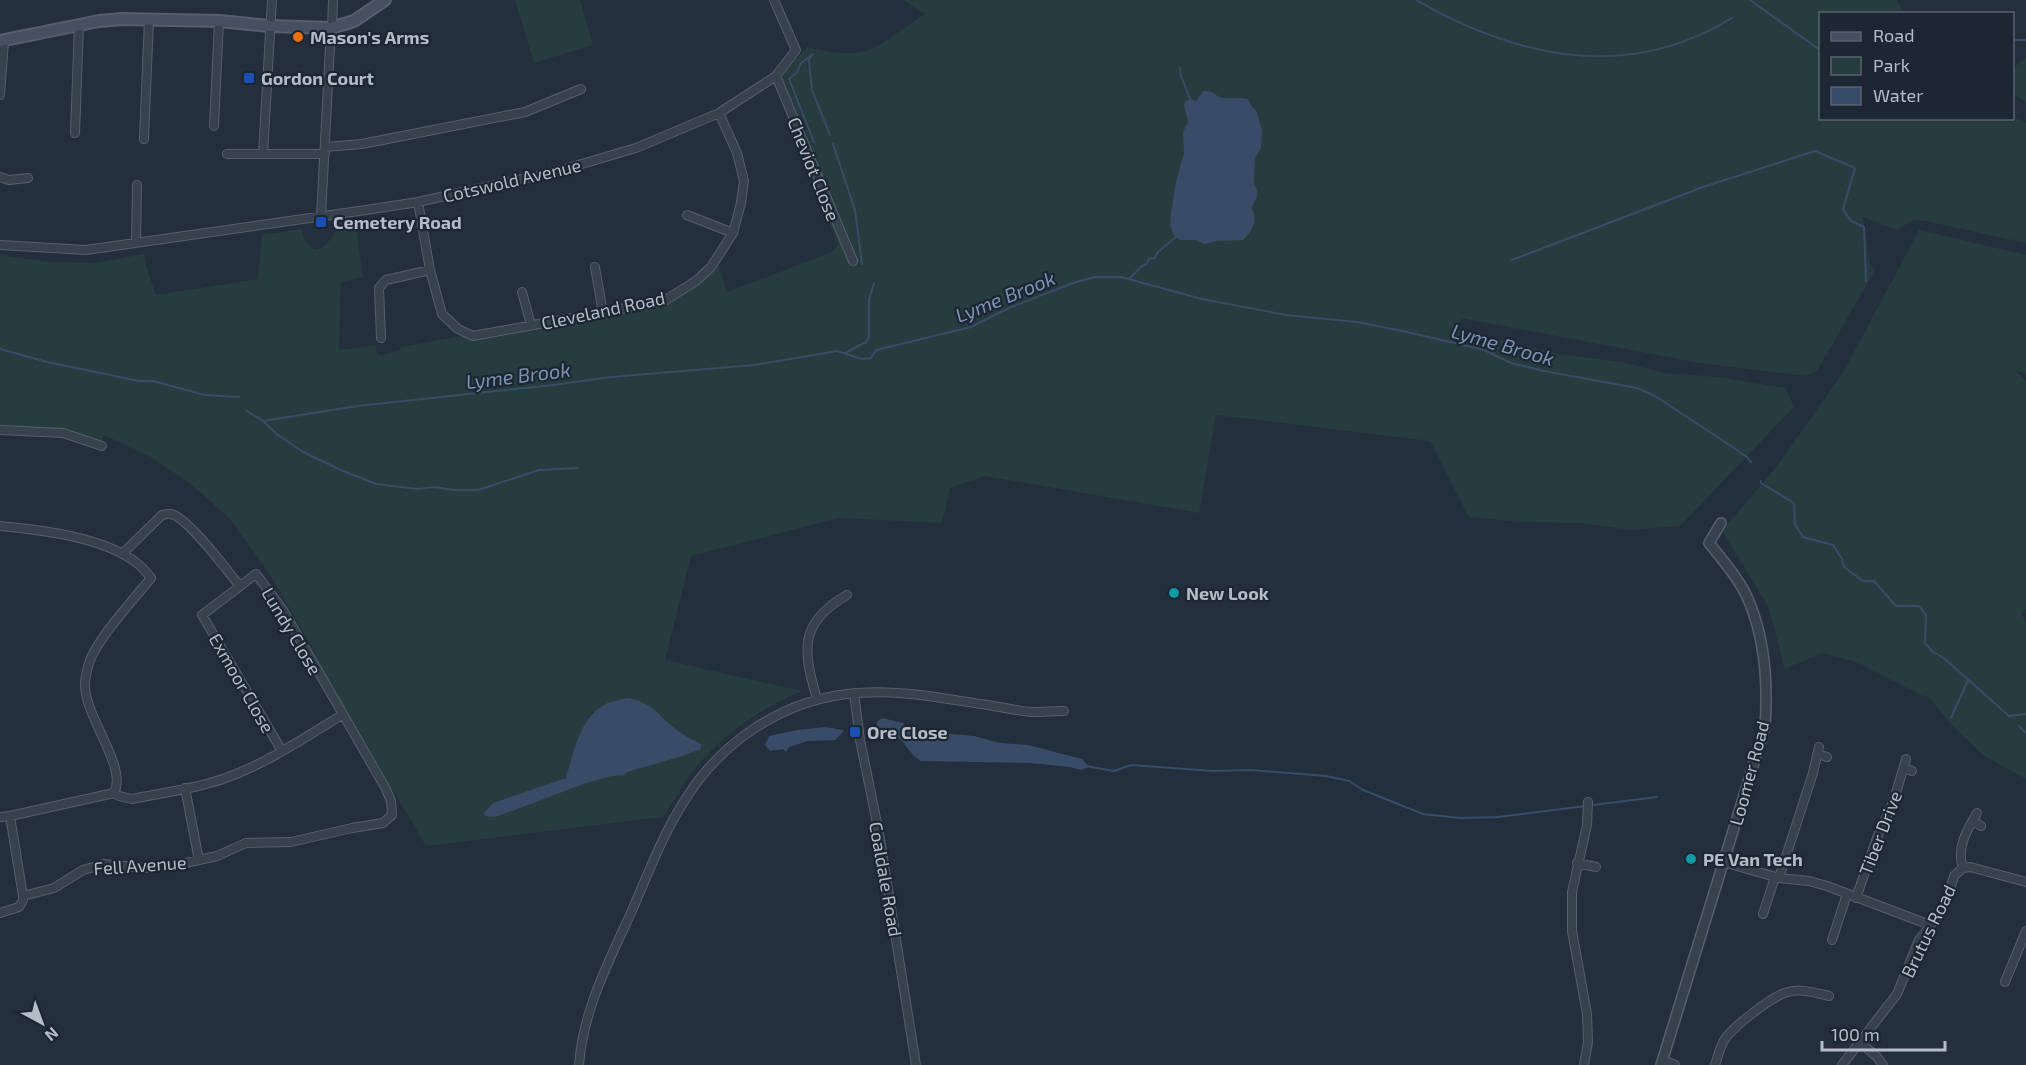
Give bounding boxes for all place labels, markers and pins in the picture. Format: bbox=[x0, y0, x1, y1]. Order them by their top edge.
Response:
place label: Mason's Arms bbox=[310, 26, 429, 48]
marker: Mason's Arms bbox=[291, 30, 305, 44]
place label: Gordon Court bbox=[261, 67, 375, 89]
marker: Gordon Court bbox=[242, 71, 256, 85]
place label: Cemetery Road bbox=[333, 211, 462, 233]
marker: Cemetery Road bbox=[314, 215, 328, 229]
place label: New Look bbox=[1186, 582, 1269, 604]
marker: New Look bbox=[1167, 586, 1181, 600]
place label: Ore Close bbox=[867, 721, 948, 743]
marker: Ore Close bbox=[848, 725, 862, 739]
place label: PE Van Tech bbox=[1703, 848, 1803, 870]
marker: PE Van Tech bbox=[1684, 852, 1698, 866]

